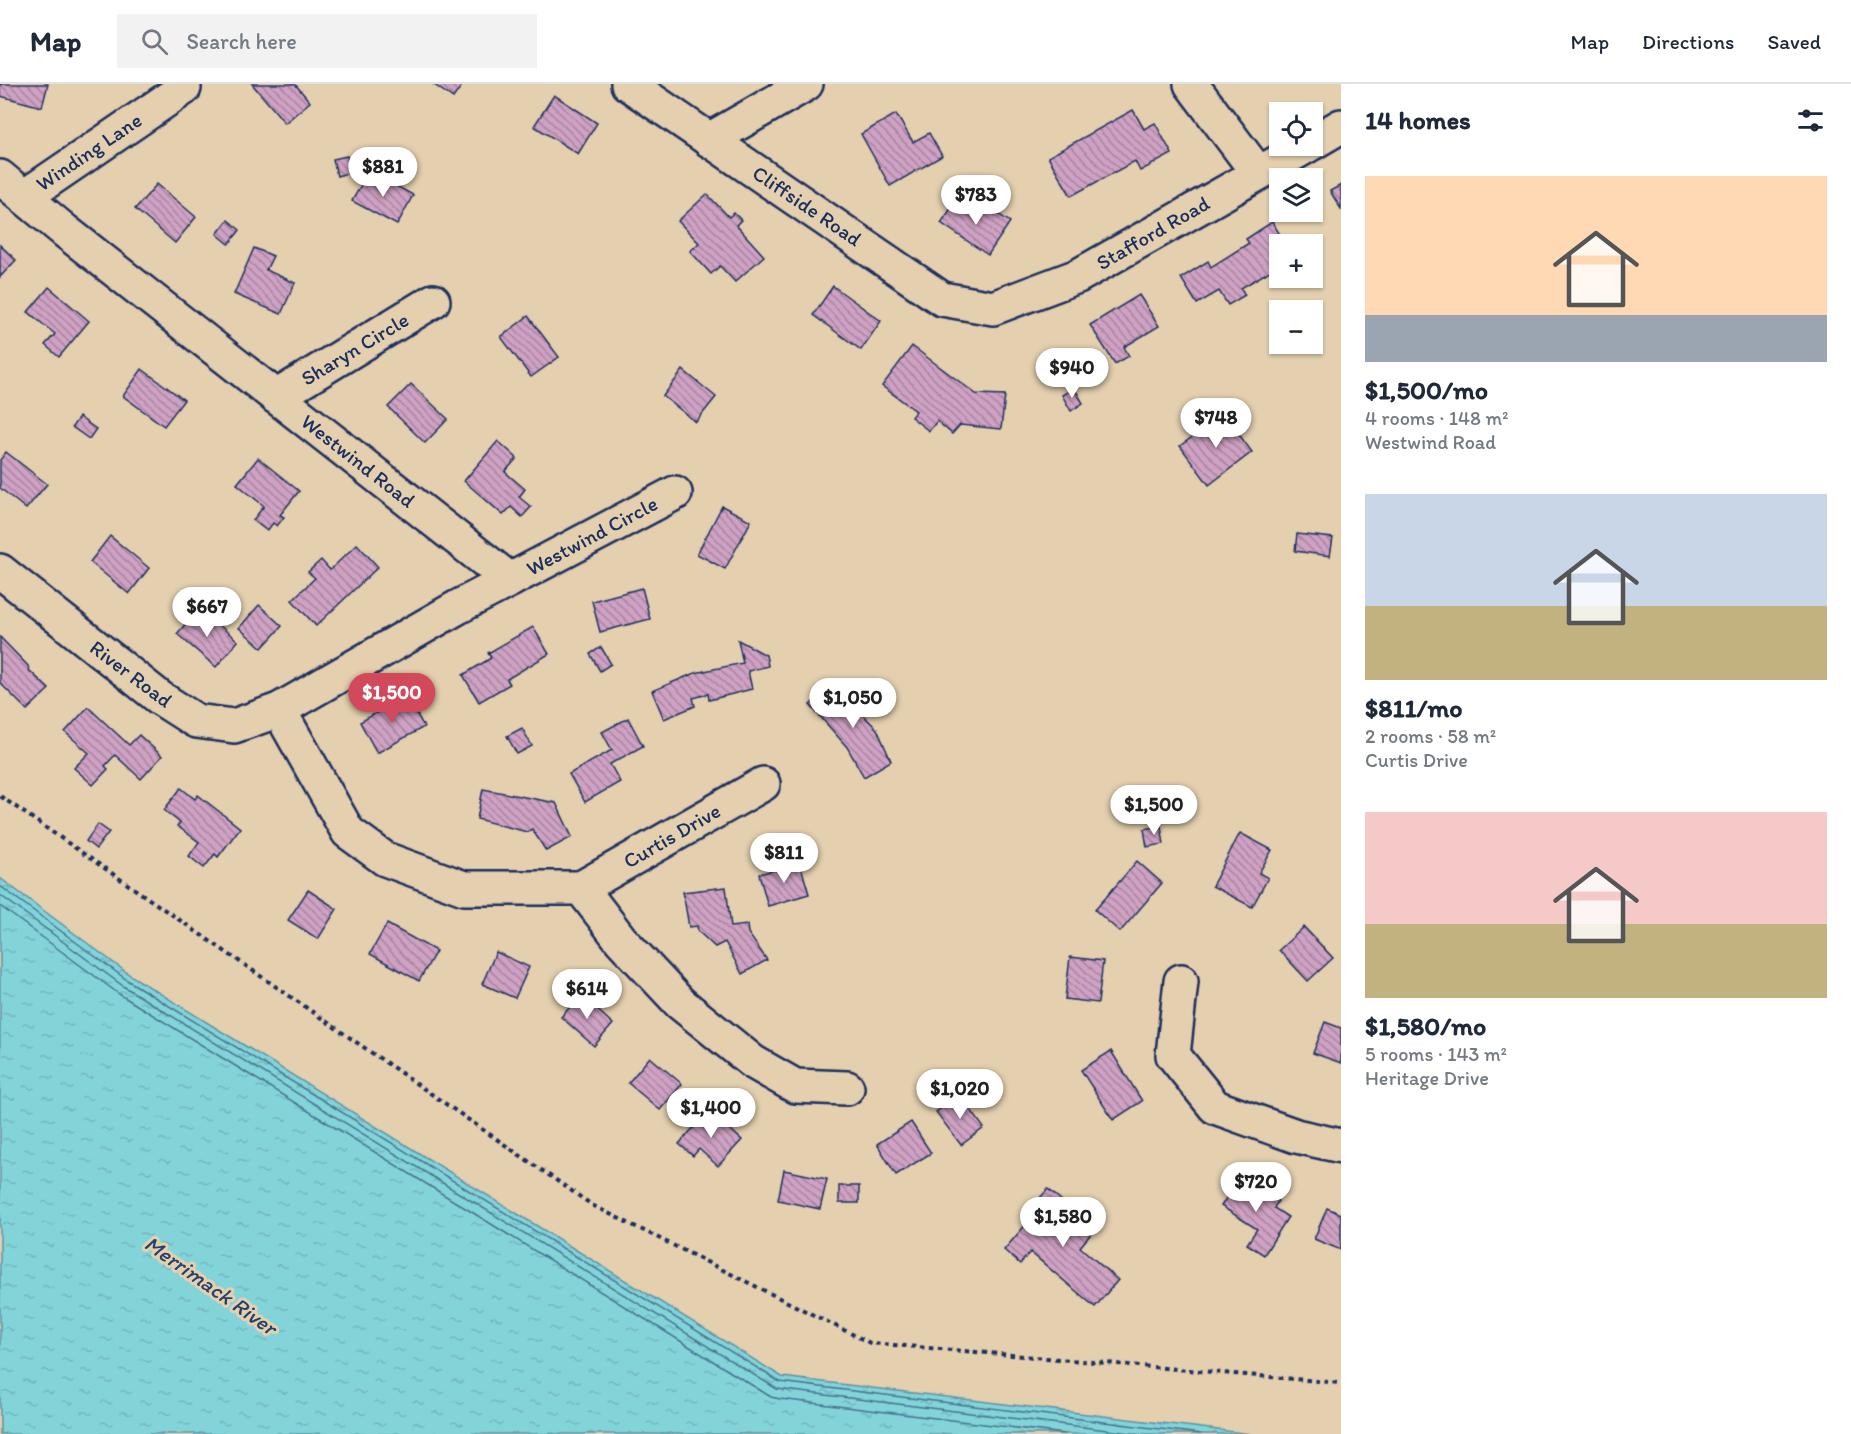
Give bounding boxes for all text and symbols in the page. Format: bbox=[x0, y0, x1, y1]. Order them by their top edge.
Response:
search box bbox=[117, 14, 537, 68]
text: Map bbox=[30, 24, 81, 58]
icon: search bbox=[138, 25, 171, 58]
text: Search here bbox=[186, 28, 297, 55]
text: Map bbox=[1571, 29, 1609, 54]
text: Directions bbox=[1642, 29, 1734, 54]
text: Saved bbox=[1767, 29, 1821, 54]
map controls bbox=[1269, 102, 1323, 354]
button: locate bbox=[1269, 102, 1323, 156]
text: 14 homes bbox=[1365, 104, 1471, 136]
icon: filters bbox=[1794, 104, 1827, 137]
street label: Winding Lane bbox=[31, 107, 146, 196]
pin: $881 bbox=[347, 147, 419, 198]
text: $881 bbox=[362, 154, 404, 178]
street label: Cliffside Road bbox=[748, 160, 867, 251]
button: layers bbox=[1269, 168, 1323, 222]
pin: $783 bbox=[940, 175, 1012, 226]
text: $783 bbox=[955, 182, 997, 206]
street label: Stafford Road bbox=[1092, 190, 1214, 275]
icon: home bbox=[1542, 215, 1650, 323]
button: + bbox=[1269, 234, 1323, 288]
button: − bbox=[1269, 300, 1323, 354]
street label: Sharyn Circle bbox=[296, 307, 413, 390]
pin: $940 bbox=[1036, 348, 1108, 399]
text: $940 bbox=[1050, 355, 1094, 379]
text: $1,500/mo bbox=[1365, 374, 1488, 406]
pin: $748 bbox=[1180, 398, 1252, 449]
text: $748 bbox=[1194, 405, 1238, 429]
text: 4 rooms · 148 m² bbox=[1365, 406, 1509, 430]
street label: Westwind Road bbox=[296, 408, 421, 513]
text: Westwind Road bbox=[1365, 430, 1496, 454]
street label: Westwind Circle bbox=[522, 490, 662, 581]
icon: home bbox=[1542, 533, 1650, 641]
pin: $667 bbox=[171, 587, 243, 638]
text: $667 bbox=[186, 594, 228, 618]
street label: River Road bbox=[85, 635, 178, 713]
pin: $1,500 bbox=[343, 673, 441, 724]
pin: $1,050 bbox=[804, 678, 902, 729]
text: $1,500 bbox=[362, 680, 422, 704]
text: $1,050 bbox=[823, 685, 883, 709]
text: $811/mo bbox=[1365, 692, 1463, 724]
text: 2 rooms · 58 m² bbox=[1365, 724, 1496, 748]
text: Curtis Drive bbox=[1365, 748, 1468, 772]
pin: $1,500 bbox=[1105, 785, 1203, 836]
text: $1,500 bbox=[1124, 792, 1184, 816]
street label: Curtis Drive bbox=[619, 798, 725, 873]
pin: $811 bbox=[748, 833, 820, 884]
text: $811 bbox=[764, 840, 804, 864]
icon: home bbox=[1542, 851, 1650, 959]
pin: $614 bbox=[551, 969, 623, 1020]
text: $614 bbox=[566, 976, 608, 1000]
text: $1,580/mo bbox=[1365, 1010, 1486, 1042]
text: 5 rooms · 143 m² bbox=[1365, 1042, 1507, 1066]
text: Heritage Drive bbox=[1365, 1066, 1489, 1090]
pin: $1,020 bbox=[911, 1069, 1009, 1120]
text: $1,020 bbox=[930, 1076, 990, 1100]
pin: $1,400 bbox=[662, 1088, 760, 1139]
text: $1,400 bbox=[681, 1095, 741, 1119]
pin: $720 bbox=[1220, 1162, 1292, 1213]
text: $720 bbox=[1235, 1169, 1277, 1193]
pin: $1,580 bbox=[1014, 1197, 1112, 1248]
text: $1,580 bbox=[1034, 1204, 1092, 1228]
water label: Merrimack River bbox=[139, 1230, 284, 1342]

